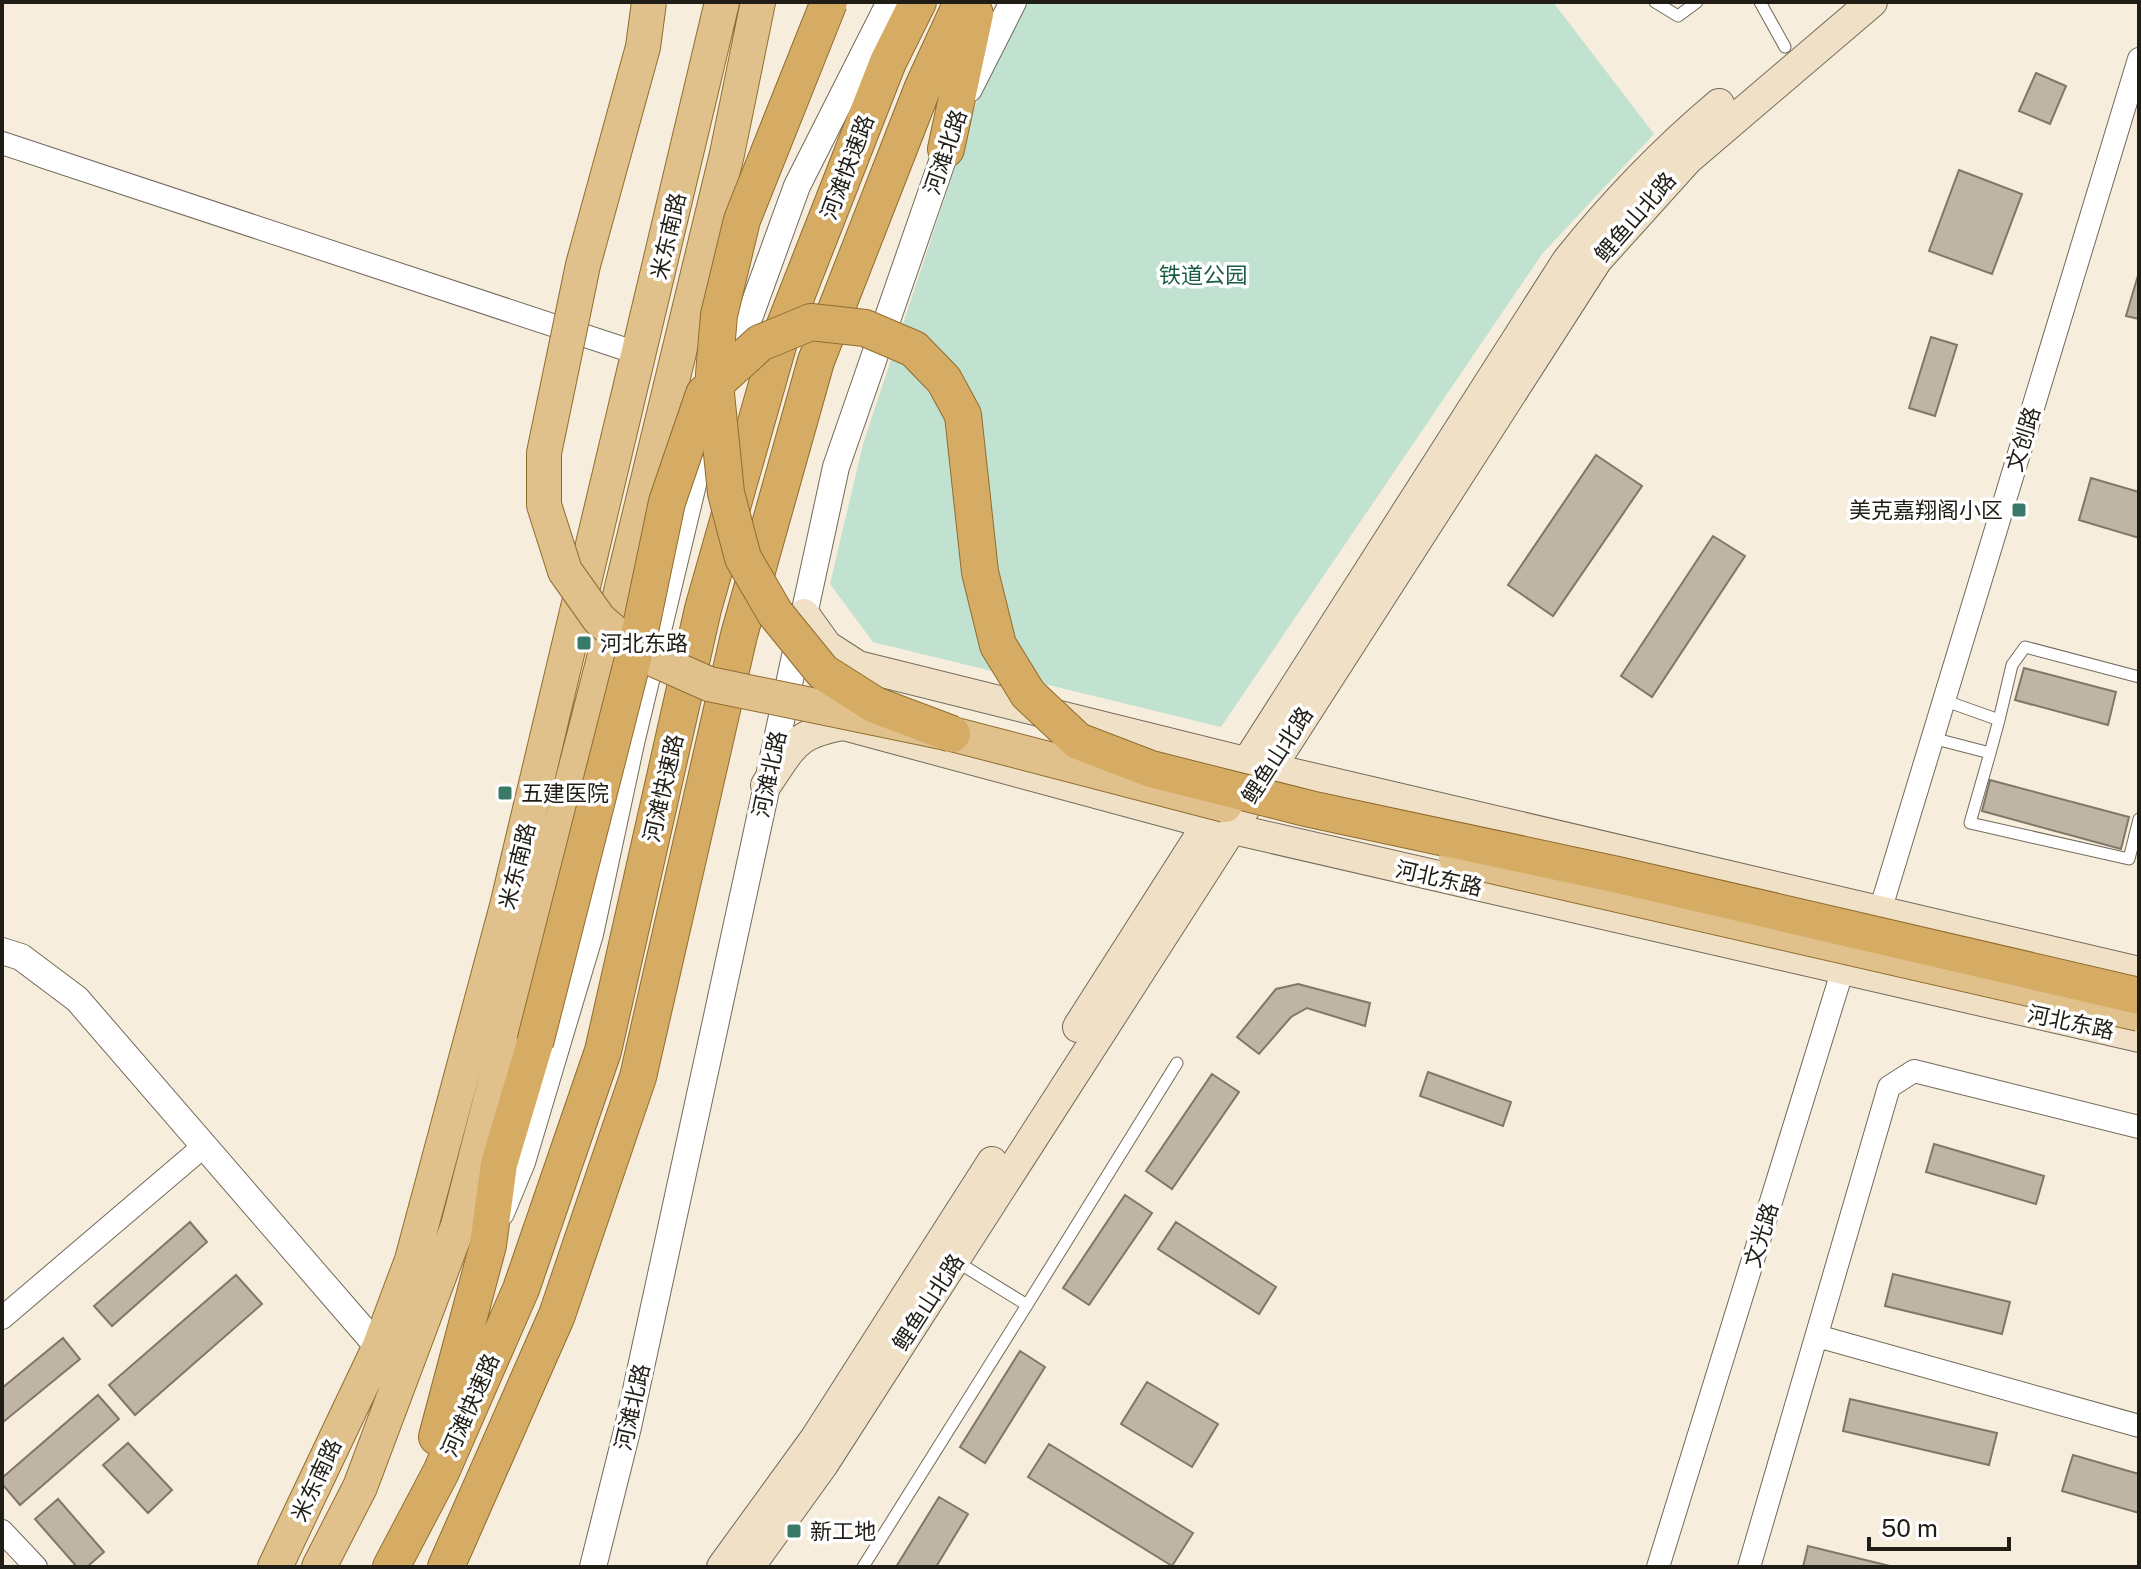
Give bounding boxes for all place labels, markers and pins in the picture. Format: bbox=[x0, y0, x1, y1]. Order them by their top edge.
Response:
place label: 美克嘉翔阁小区 bbox=[1849, 497, 2003, 523]
marker: 美克嘉翔阁小区 bbox=[2010, 501, 2028, 519]
place label: 河北东路 bbox=[600, 630, 688, 656]
marker: 河北东路 bbox=[575, 634, 593, 652]
place label: 五建医院 bbox=[521, 780, 609, 806]
marker: 五建医院 bbox=[496, 784, 514, 802]
place label: 新工地 bbox=[810, 1518, 876, 1544]
marker: 新工地 bbox=[785, 1522, 803, 1540]

